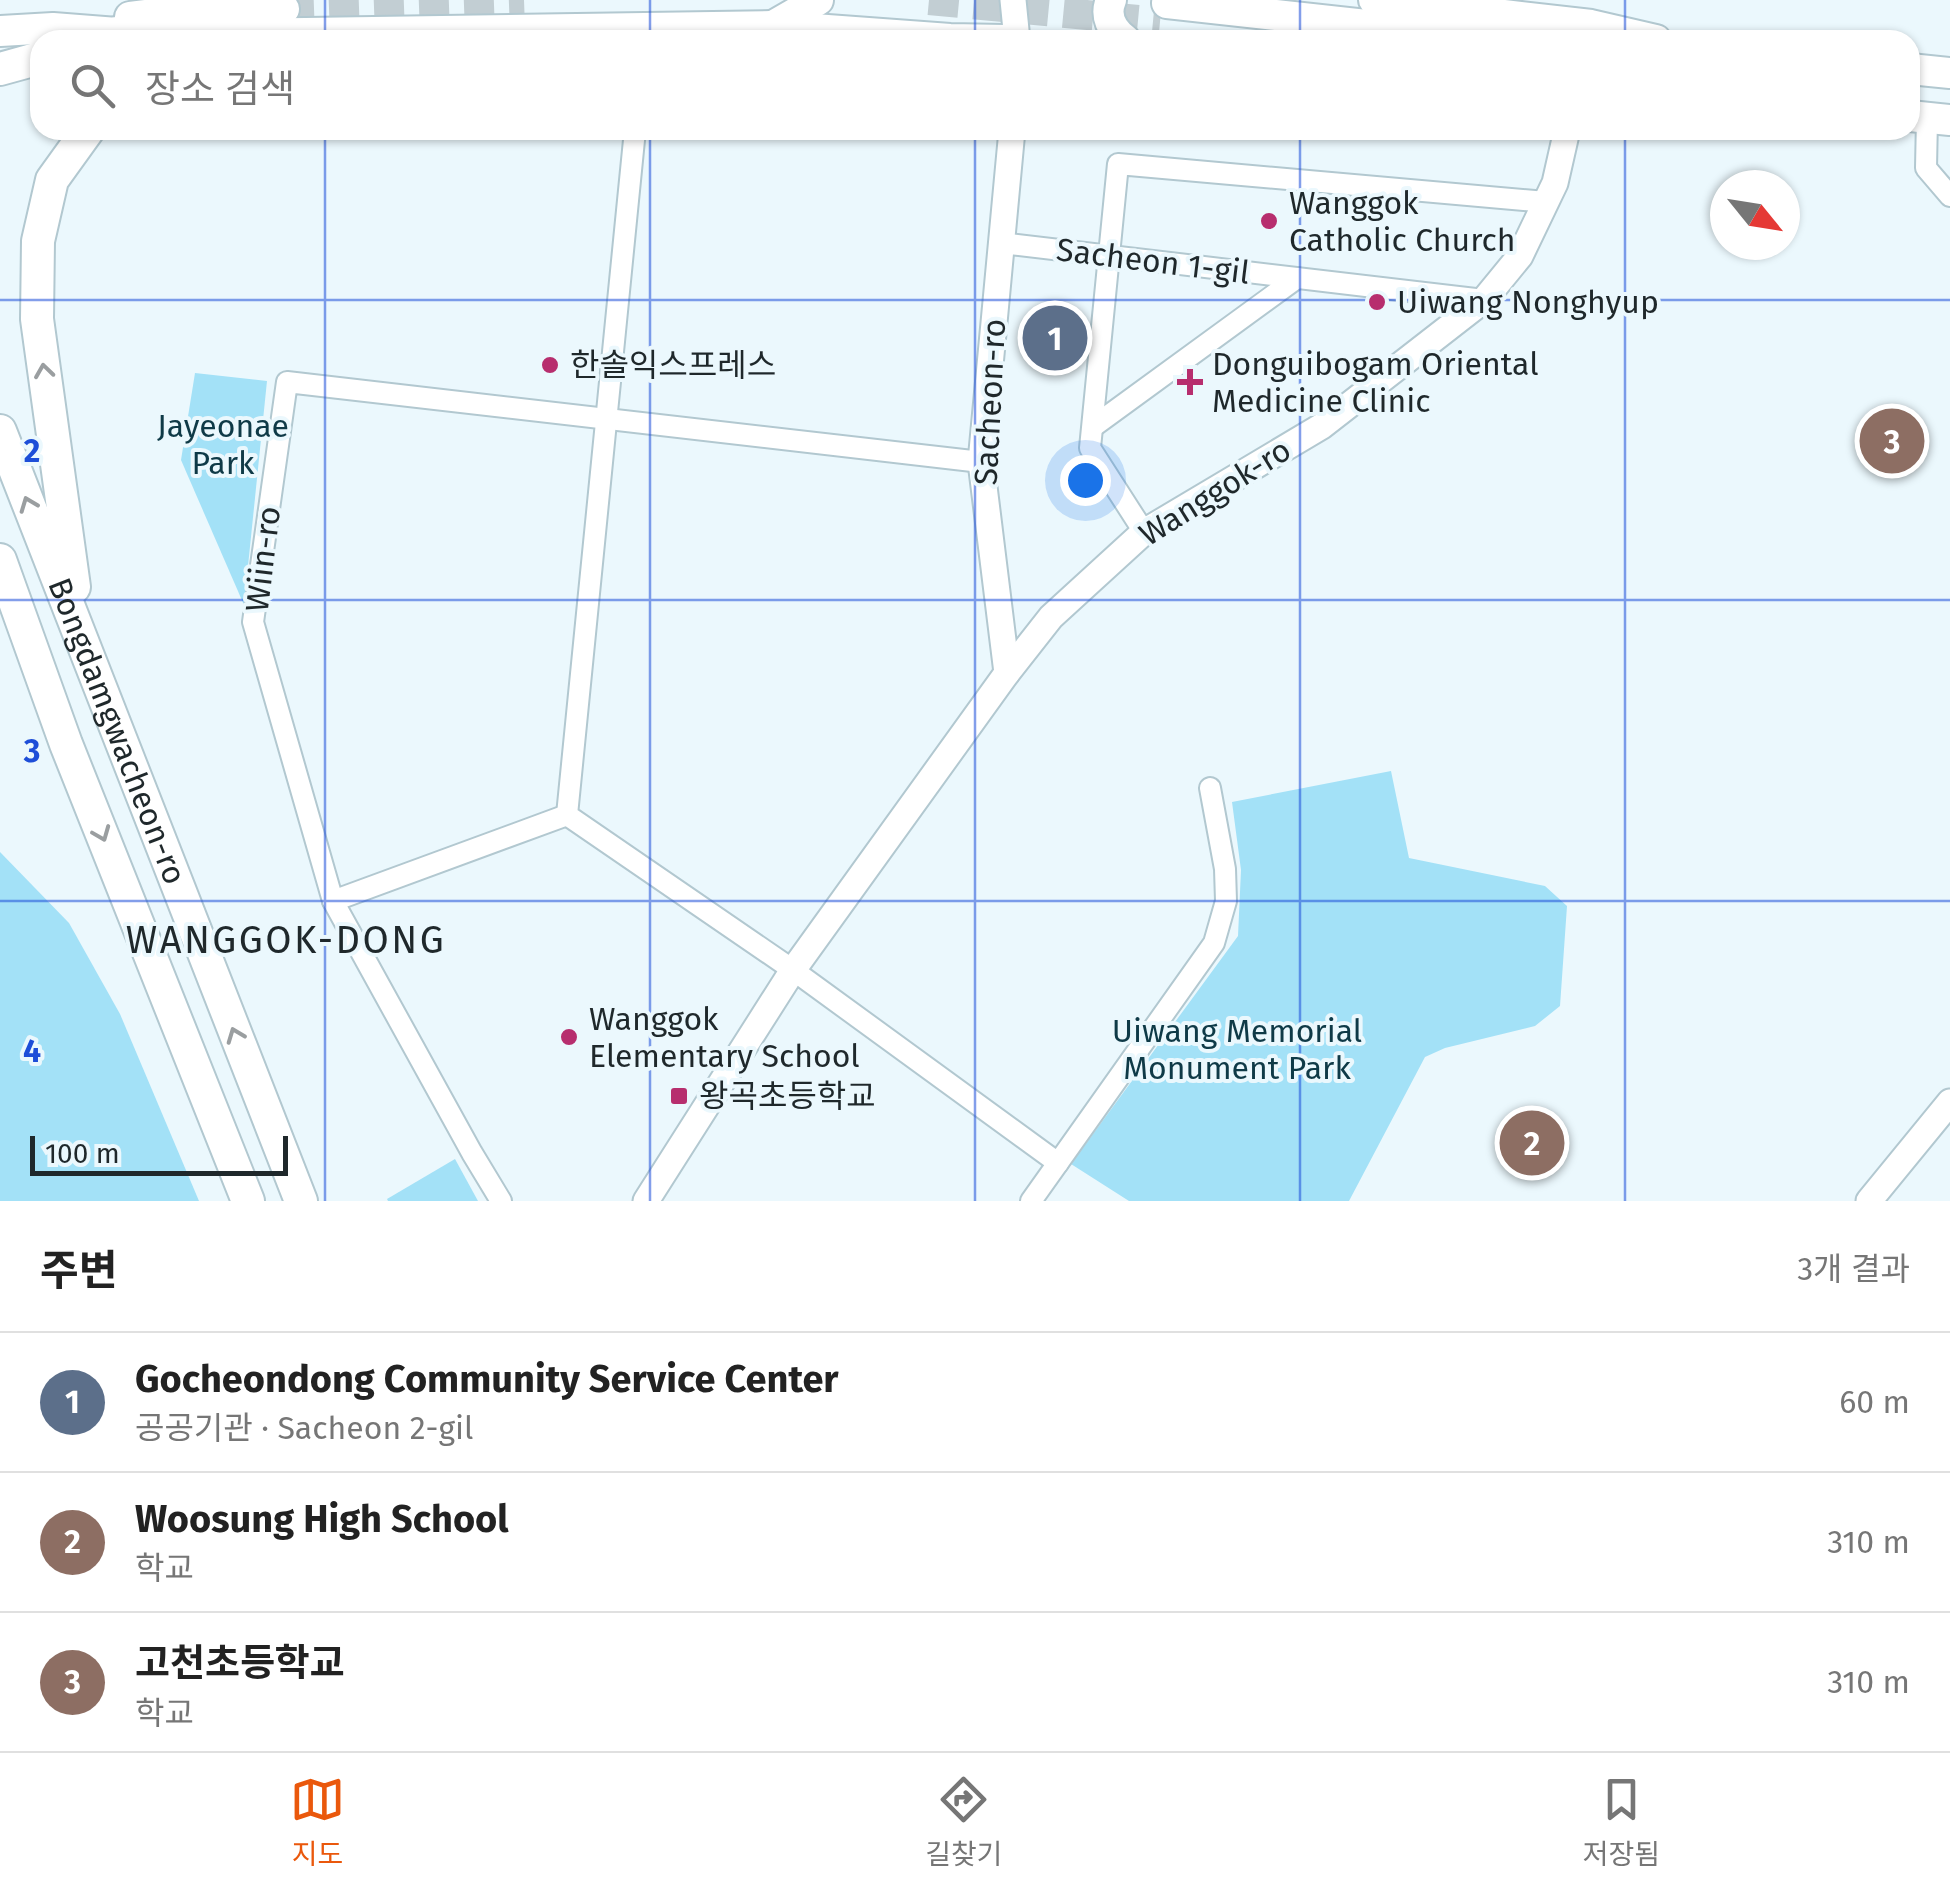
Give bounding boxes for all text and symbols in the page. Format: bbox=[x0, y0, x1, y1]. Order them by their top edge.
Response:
search box bbox=[30, 30, 1920, 140]
icon: search bbox=[65, 58, 120, 113]
text: 장소 검색 bbox=[145, 66, 295, 112]
north arrow bbox=[1710, 170, 1800, 260]
place label: Wanggok Catholic Church bbox=[1289, 184, 1516, 259]
marker: Wanggok Catholic Church bbox=[1258, 210, 1280, 232]
street label: Sacheon 1-gil bbox=[1054, 230, 1252, 292]
place label: Uiwang Nonghyup bbox=[1397, 283, 1659, 321]
marker: Uiwang Nonghyup bbox=[1366, 291, 1388, 313]
pin: 1 bbox=[1022, 300, 1088, 376]
street label: Sacheon-ro bbox=[967, 318, 1013, 486]
place label: Donguibogam Oriental Medicine Clinic bbox=[1212, 345, 1539, 420]
place label: 한솔익스프레스 bbox=[570, 346, 776, 384]
marker: 한솔익스프레스 bbox=[539, 354, 561, 376]
one-way arrow bbox=[35, 363, 56, 379]
marker: Donguibogam Oriental Medicine Clinic bbox=[1177, 369, 1203, 395]
pin: 3 bbox=[1860, 404, 1924, 478]
park label: Jayeonae Park bbox=[157, 407, 289, 482]
street label: Wanggok-ro bbox=[1132, 430, 1298, 554]
text: 2 bbox=[24, 432, 40, 470]
your location bbox=[1060, 455, 1111, 506]
one-way arrow bbox=[19, 496, 40, 513]
street label: Wiin-ro bbox=[238, 504, 288, 614]
street label: Bongdamgwacheon-ro bbox=[40, 572, 194, 889]
text: 3 bbox=[23, 732, 40, 770]
one-way arrow bbox=[90, 825, 111, 842]
district label: WANGGOK-DONG bbox=[126, 917, 446, 963]
place label: Wanggok Elementary School bbox=[589, 1000, 860, 1075]
park label: Uiwang Memorial Monument Park bbox=[1112, 1012, 1362, 1087]
marker: Wanggok Elementary School bbox=[558, 1026, 580, 1048]
one-way arrow bbox=[226, 1027, 246, 1044]
text: 4 bbox=[23, 1032, 41, 1070]
place label: 왕곡초등학교 bbox=[699, 1077, 876, 1115]
marker: 왕곡초등학교 bbox=[668, 1085, 690, 1107]
pin: 2 bbox=[1500, 1106, 1564, 1180]
scale bar bbox=[30, 1131, 288, 1176]
text: 100 m bbox=[45, 1137, 120, 1170]
text: 주변 bbox=[40, 1246, 117, 1296]
text: 3개 결과 bbox=[1797, 1250, 1910, 1288]
text: Gocheondong Community Service Center bbox=[135, 1356, 839, 1402]
text: 1 bbox=[65, 1383, 80, 1421]
text: 60 m bbox=[1839, 1383, 1910, 1421]
text: 공공기관 · Sacheon 2-gil bbox=[135, 1409, 473, 1447]
text: Woosung High School bbox=[135, 1496, 509, 1542]
text: 2 bbox=[64, 1523, 81, 1561]
text: 310 m bbox=[1827, 1523, 1910, 1561]
text: 학교 bbox=[135, 1549, 194, 1587]
text: 고천초등학교 bbox=[135, 1640, 345, 1686]
text: 3 bbox=[64, 1663, 81, 1701]
text: 310 m bbox=[1827, 1663, 1910, 1701]
text: 학교 bbox=[135, 1694, 194, 1732]
tab: 지도 bbox=[290, 1772, 345, 1872]
tab: 길찾기 bbox=[925, 1772, 1002, 1872]
tab: 저장됨 bbox=[1583, 1772, 1660, 1872]

